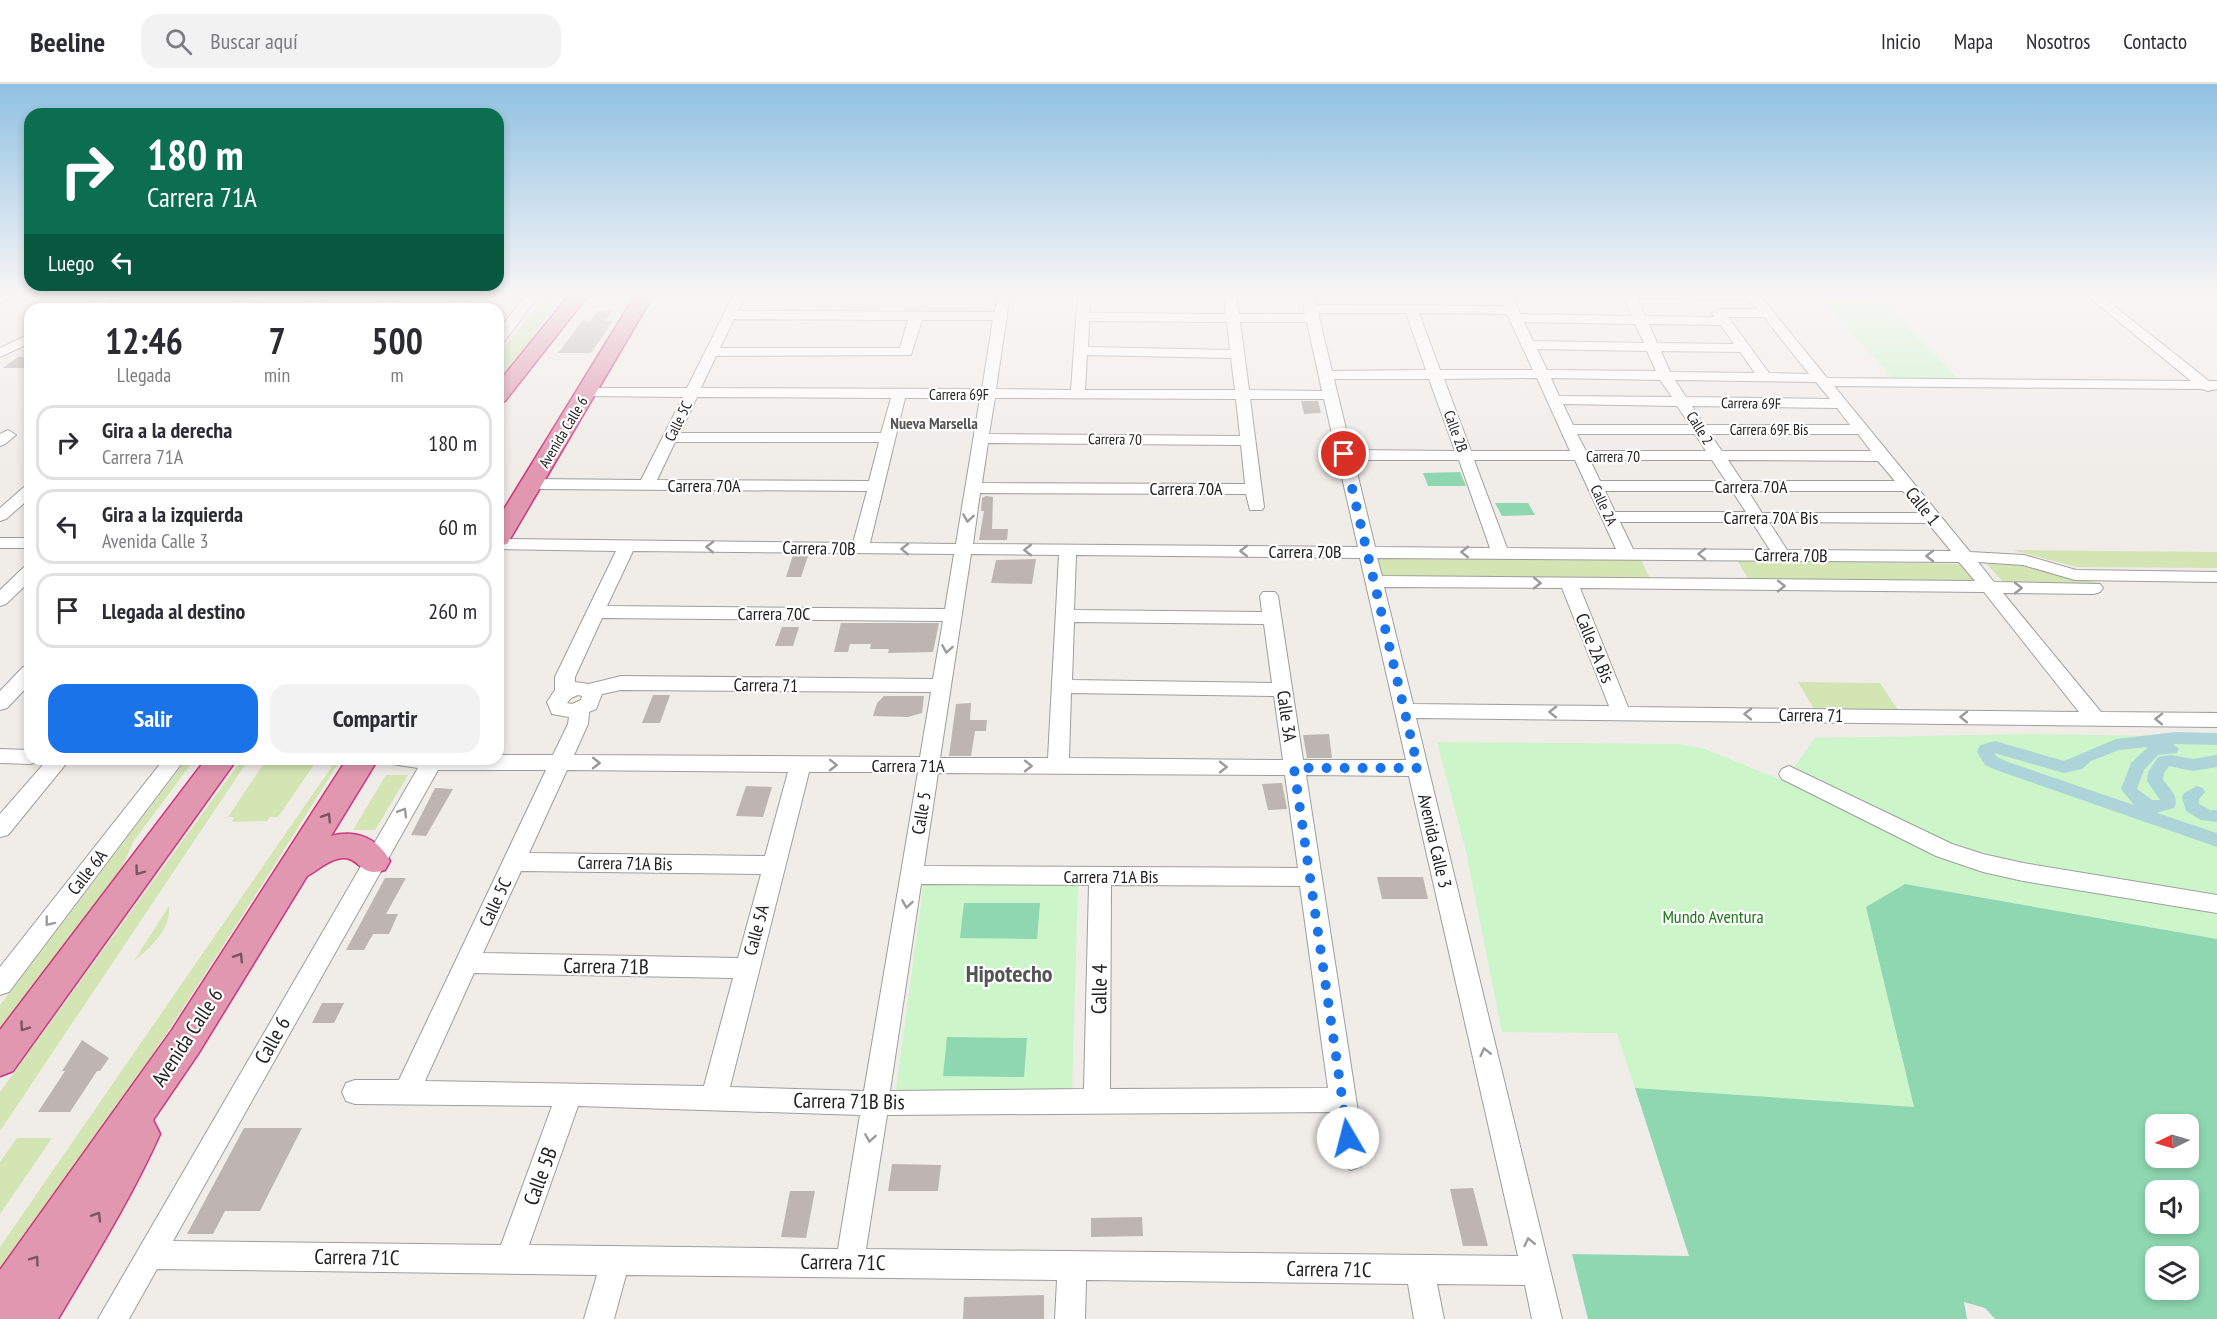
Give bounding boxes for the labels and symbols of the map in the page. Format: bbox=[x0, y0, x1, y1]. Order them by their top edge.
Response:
street label: Carrera 69F bbox=[929, 385, 989, 404]
street label: Avenida Calle 6 bbox=[534, 393, 592, 471]
street label: Carrera 69F bbox=[1721, 393, 1781, 413]
street label: Calle 5C bbox=[660, 398, 696, 444]
street label: Calle 2B bbox=[1440, 408, 1472, 454]
street label: Calle 2 bbox=[1682, 408, 1718, 448]
district label: Nueva Marsella bbox=[890, 413, 978, 433]
street label: Carrera 69F Bis bbox=[1730, 420, 1808, 439]
pin bbox=[1318, 428, 1369, 479]
street label: Carrera 70 bbox=[1088, 429, 1142, 449]
street label: Carrera 70 bbox=[1586, 447, 1640, 466]
street label: Carrera 70A bbox=[667, 474, 741, 497]
street label: Carrera 70A bbox=[1714, 475, 1788, 498]
street label: Carrera 70A bbox=[1149, 477, 1223, 500]
street label: Calle 2A bbox=[1586, 482, 1622, 529]
street label: Calle 1 bbox=[1901, 482, 1945, 530]
street label: Carrera 70A Bis bbox=[1724, 506, 1818, 529]
one-way arrow bbox=[963, 513, 975, 522]
street label: Carrera 70B bbox=[782, 536, 856, 560]
street label: Carrera 70B bbox=[1268, 540, 1342, 563]
one-way arrow bbox=[705, 541, 714, 553]
one-way arrow bbox=[900, 543, 909, 556]
street label: Carrera 70B bbox=[1754, 543, 1828, 567]
one-way arrow bbox=[1024, 544, 1033, 556]
one-way arrow bbox=[1240, 545, 1249, 557]
one-way arrow bbox=[1461, 546, 1470, 558]
one-way arrow bbox=[1698, 548, 1707, 561]
one-way arrow bbox=[1926, 550, 1935, 562]
one-way arrow bbox=[1532, 577, 1541, 589]
one-way arrow bbox=[1776, 580, 1785, 592]
one-way arrow bbox=[2013, 582, 2022, 594]
street label: Carrera 70C bbox=[738, 602, 810, 625]
street label: Calle 2A Bis bbox=[1571, 610, 1619, 686]
one-way arrow bbox=[942, 645, 954, 654]
street label: Carrera 71 bbox=[733, 673, 799, 697]
street label: Calle 3A bbox=[1272, 689, 1302, 744]
street label: Carrera 71 bbox=[1778, 703, 1844, 727]
one-way arrow bbox=[1548, 706, 1557, 718]
one-way arrow bbox=[1743, 708, 1752, 720]
one-way arrow bbox=[1959, 711, 1968, 723]
one-way arrow bbox=[2154, 713, 2163, 725]
street label: Carrera 71A bbox=[871, 754, 945, 777]
one-way arrow bbox=[591, 757, 600, 769]
one-way arrow bbox=[828, 759, 837, 771]
one-way arrow bbox=[1023, 760, 1032, 772]
one-way arrow bbox=[1218, 761, 1227, 773]
street label: Calle 5 bbox=[906, 790, 936, 836]
street label: Avenida Calle 3 bbox=[1413, 792, 1457, 890]
one-way arrow bbox=[396, 808, 408, 818]
one-way arrow bbox=[319, 813, 331, 823]
street label: Calle 6A bbox=[62, 844, 112, 899]
street label: Carrera 71A Bis bbox=[577, 851, 673, 875]
one-way arrow bbox=[136, 864, 147, 875]
street label: Carrera 71A Bis bbox=[1064, 865, 1158, 888]
street label: Calle 5C bbox=[474, 874, 516, 930]
one-way arrow bbox=[901, 899, 914, 909]
street label: Calle 5A bbox=[738, 902, 774, 958]
park label: Mundo Aventura bbox=[1662, 905, 1764, 928]
one-way arrow bbox=[46, 915, 57, 926]
street label: Carrera 71B bbox=[563, 952, 649, 980]
one-way arrow bbox=[232, 953, 243, 964]
district label: Hipotecho bbox=[966, 958, 1053, 989]
street label: Calle 4 bbox=[1085, 963, 1113, 1014]
street label: Avenida Calle 6 bbox=[145, 983, 229, 1091]
street label: Calle 6 bbox=[248, 1012, 296, 1068]
one-way arrow bbox=[20, 1021, 31, 1032]
one-way arrow bbox=[1479, 1047, 1492, 1057]
street label: Carrera 71B Bis bbox=[793, 1087, 905, 1115]
position arrow bbox=[1316, 1106, 1380, 1170]
north arrow bbox=[2145, 1114, 2199, 1168]
one-way arrow bbox=[864, 1134, 876, 1143]
street label: Calle 5B bbox=[517, 1143, 563, 1209]
one-way arrow bbox=[89, 1212, 101, 1222]
one-way arrow bbox=[1523, 1237, 1536, 1247]
street label: Carrera 71C bbox=[314, 1243, 400, 1271]
street label: Carrera 71C bbox=[800, 1248, 886, 1276]
one-way arrow bbox=[27, 1255, 38, 1266]
street label: Carrera 71C bbox=[1286, 1255, 1372, 1283]

